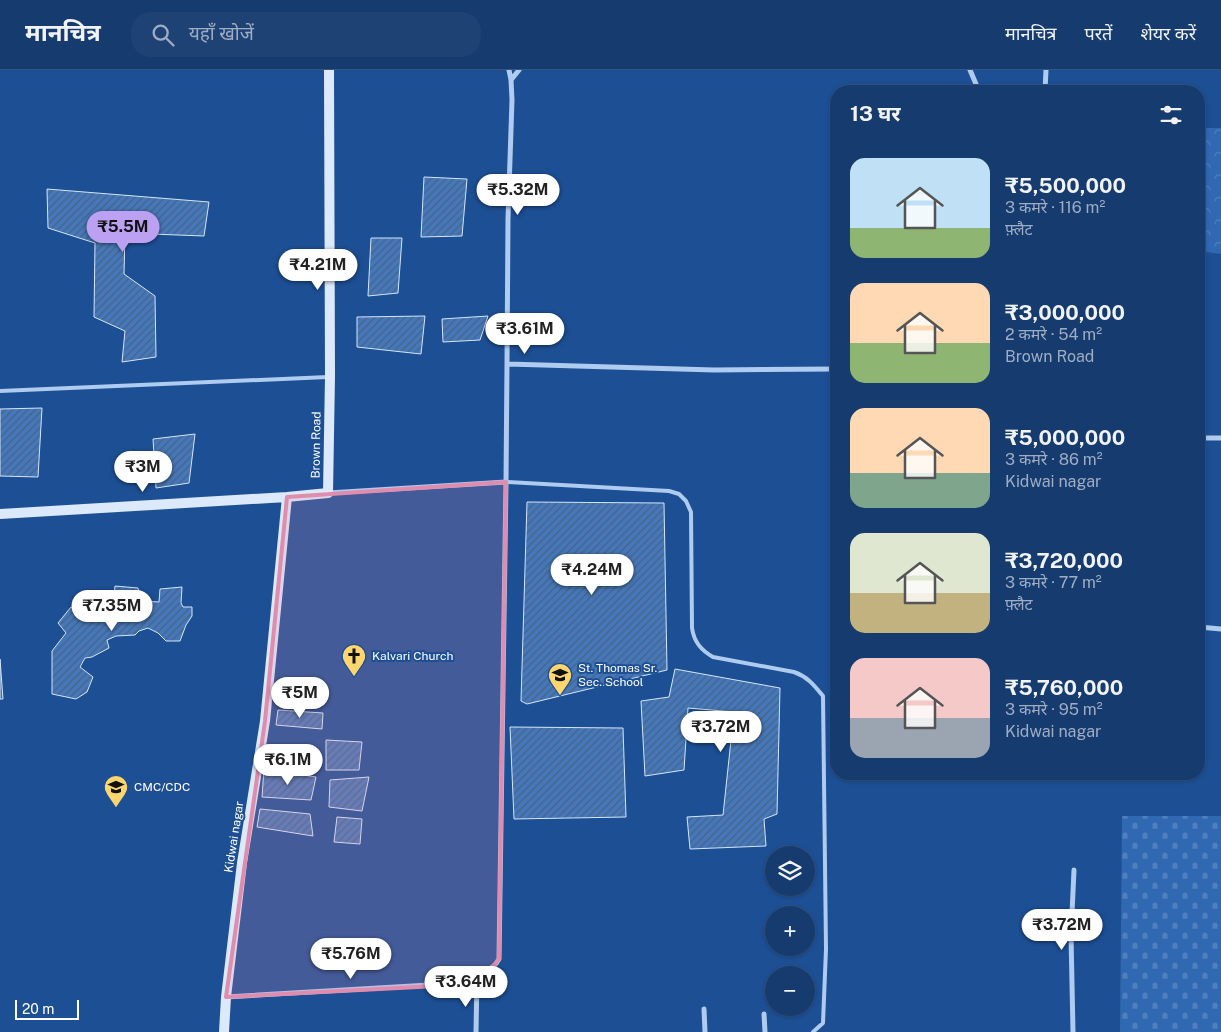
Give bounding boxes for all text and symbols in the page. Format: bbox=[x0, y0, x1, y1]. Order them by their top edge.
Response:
search box bbox=[131, 12, 481, 57]
text: मानचित्र bbox=[25, 18, 101, 46]
icon: search bbox=[149, 21, 177, 49]
text: यहाँ खोजें bbox=[189, 22, 254, 44]
text: मानचित्र bbox=[1005, 23, 1057, 44]
text: परतें bbox=[1085, 23, 1112, 44]
text: शेयर करें bbox=[1140, 23, 1196, 44]
text: 13 घर bbox=[850, 101, 901, 126]
icon: filters bbox=[1157, 101, 1185, 129]
text: ₹5,500,000 bbox=[1005, 173, 1126, 198]
pin: ₹5.32M bbox=[477, 174, 559, 216]
icon: home bbox=[890, 178, 950, 238]
text: ₹5.32M bbox=[488, 180, 548, 199]
text: 3 कमरे · 116 m² bbox=[1005, 198, 1105, 217]
pin: ₹5.5M bbox=[88, 210, 158, 253]
text: ₹5.5M bbox=[98, 217, 148, 236]
text: फ़्लैट bbox=[1005, 220, 1033, 239]
pin: ₹4.21M bbox=[277, 248, 359, 291]
text: ₹4.21M bbox=[289, 255, 347, 274]
text: ₹3,000,000 bbox=[1005, 300, 1125, 325]
icon: home bbox=[890, 303, 950, 363]
pin: ₹3.61M bbox=[484, 312, 566, 355]
text: ₹3.61M bbox=[496, 319, 554, 338]
text: 2 कमरे · 54 m² bbox=[1005, 325, 1102, 344]
text: Brown Road bbox=[1005, 347, 1094, 366]
street label: Brown Road bbox=[308, 411, 324, 479]
text: ₹5,000,000 bbox=[1005, 425, 1125, 450]
icon: home bbox=[890, 428, 950, 488]
pin: ₹3M bbox=[119, 450, 167, 493]
text: 3 कमरे · 86 m² bbox=[1005, 450, 1103, 469]
text: ₹3M bbox=[125, 457, 161, 476]
text: Kidwai nagar bbox=[1005, 472, 1101, 491]
text: ₹3,720,000 bbox=[1005, 548, 1123, 573]
icon: home bbox=[890, 553, 950, 613]
pin: ₹4.24M bbox=[551, 554, 633, 596]
text: ₹4.24M bbox=[562, 560, 622, 579]
text: 3 कमरे · 77 m² bbox=[1005, 573, 1102, 592]
pin: ₹7.35M bbox=[71, 590, 153, 632]
text: फ़्लैट bbox=[1005, 595, 1033, 614]
text: ₹7.35M bbox=[83, 596, 141, 615]
church icon: Kalvari Church bbox=[341, 643, 367, 677]
place label: Kalvari Church bbox=[372, 649, 454, 663]
place label: St. Thomas Sr. Sec. School bbox=[578, 661, 657, 689]
school or university icon: St. Thomas Sr. Sec. School bbox=[547, 662, 573, 696]
text: ₹5,760,000 bbox=[1005, 675, 1123, 700]
pin: ₹5M bbox=[276, 676, 324, 719]
icon: home bbox=[890, 678, 950, 738]
text: ₹5M bbox=[282, 683, 318, 702]
text: 3 कमरे · 95 m² bbox=[1005, 700, 1103, 719]
pin: ₹3.72M bbox=[680, 710, 762, 753]
text: ₹3.72M bbox=[692, 717, 750, 736]
text: Kidwai nagar bbox=[1005, 722, 1101, 741]
pin: ₹6.1M bbox=[253, 744, 323, 786]
text: ₹6.1M bbox=[265, 750, 311, 769]
school or university icon: CMC/CDC bbox=[103, 774, 129, 808]
place label: CMC/CDC bbox=[134, 780, 190, 794]
street label: Kidwai nagar bbox=[221, 800, 247, 874]
map controls bbox=[765, 846, 815, 1016]
button: layers bbox=[765, 846, 815, 896]
button: + bbox=[765, 906, 815, 956]
pin: ₹3.72M bbox=[1021, 908, 1103, 951]
text: ₹3.72M bbox=[1033, 915, 1091, 934]
pin: ₹5.76M bbox=[310, 938, 392, 980]
text: ₹5.76M bbox=[321, 944, 381, 963]
pin: ₹3.64M bbox=[425, 966, 507, 1008]
button: − bbox=[765, 966, 815, 1016]
text: ₹3.64M bbox=[436, 972, 496, 991]
scale bar bbox=[15, 997, 79, 1020]
text: 20 m bbox=[22, 1001, 54, 1017]

